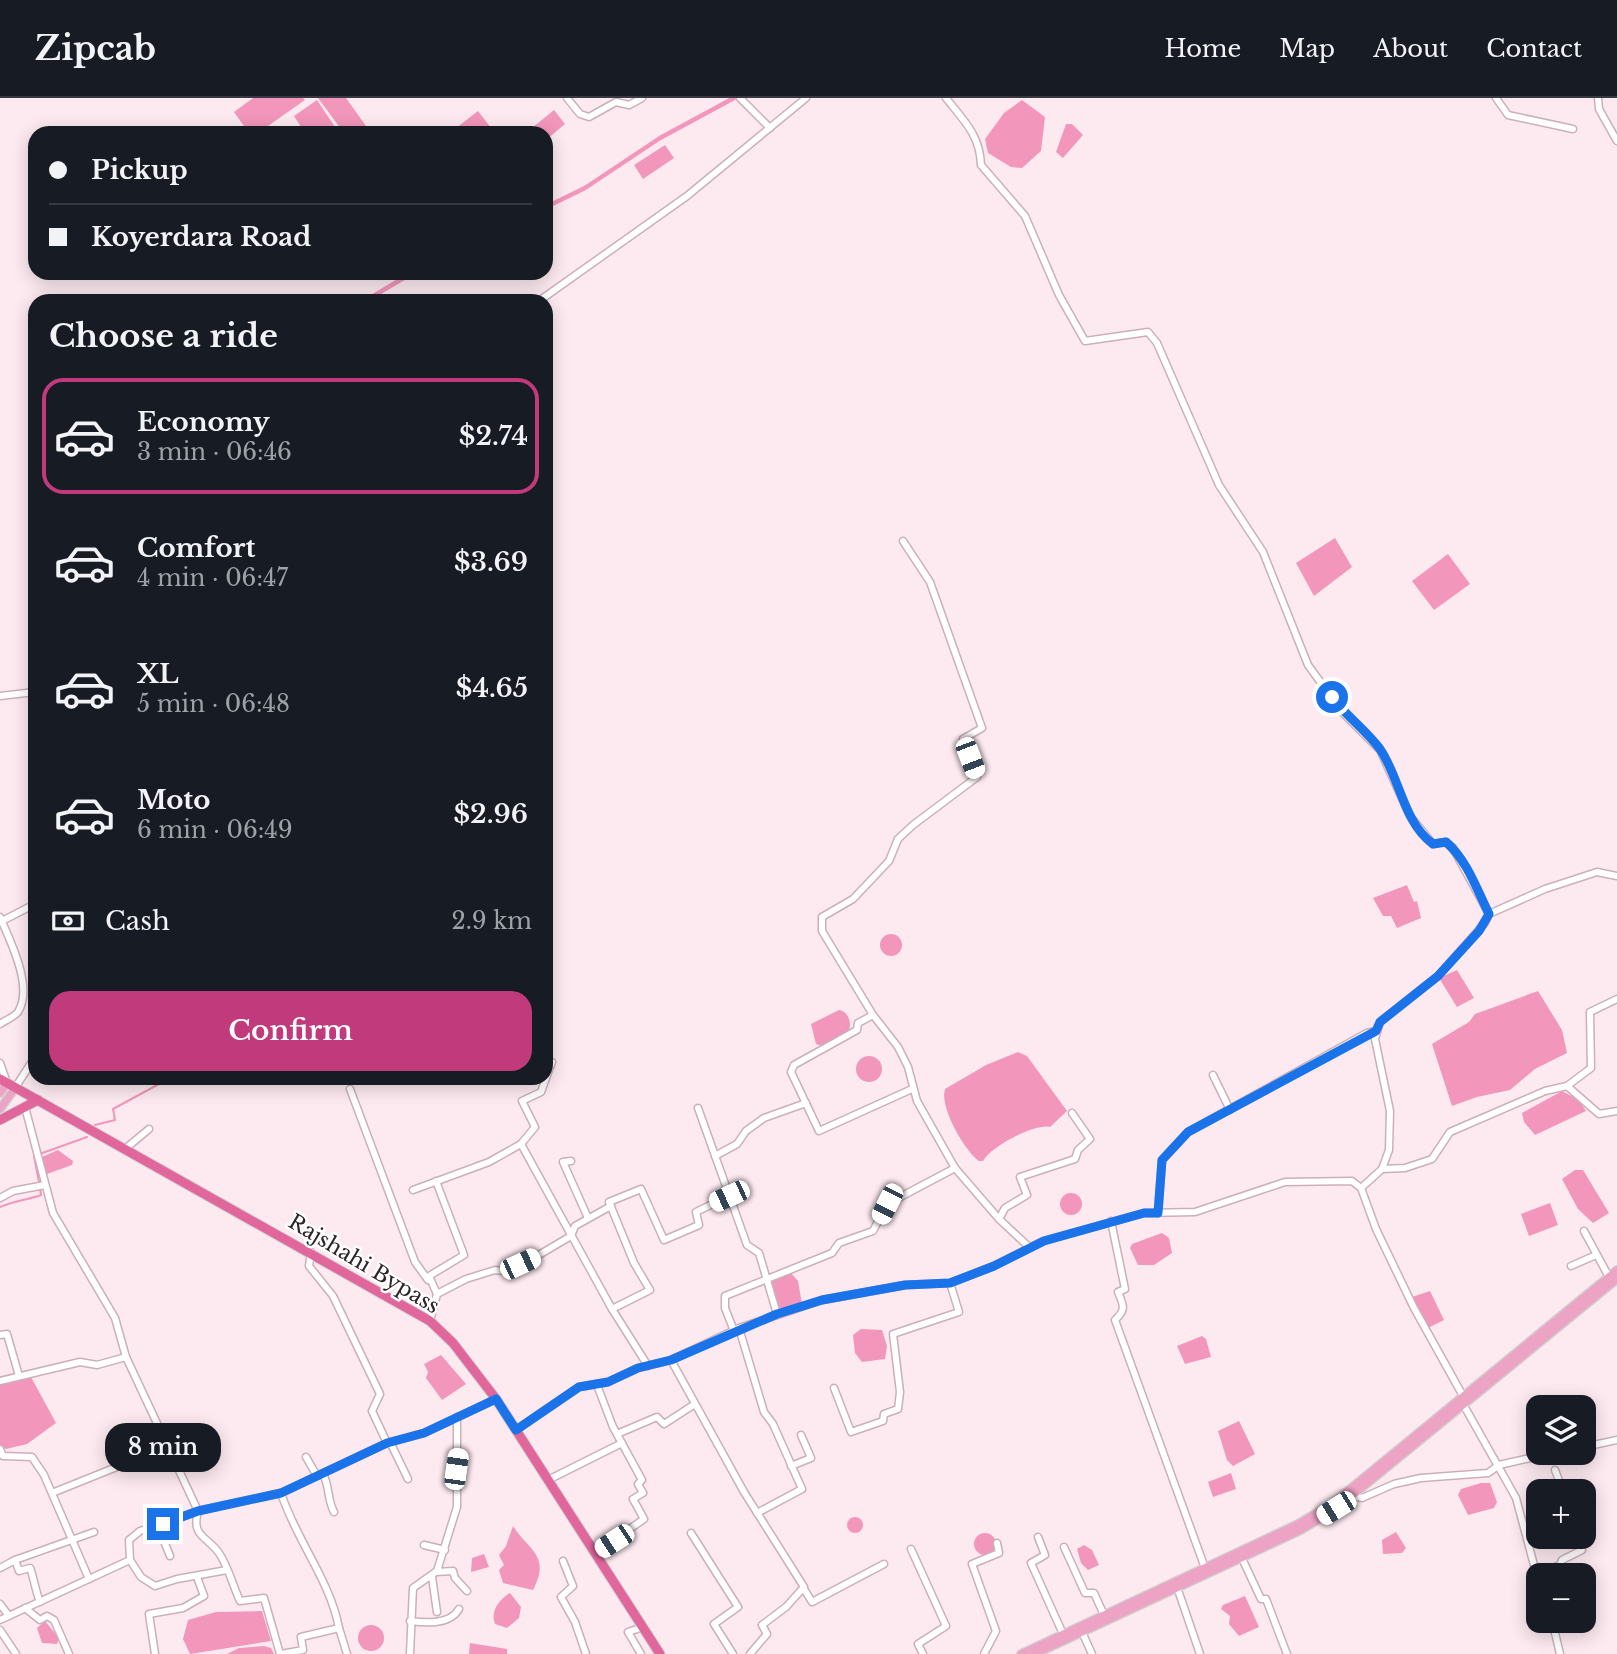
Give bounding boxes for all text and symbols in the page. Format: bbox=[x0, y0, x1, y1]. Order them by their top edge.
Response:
text: Zipcab bbox=[35, 28, 156, 69]
text: Home bbox=[1165, 34, 1241, 63]
text: Map bbox=[1279, 34, 1335, 63]
text: About bbox=[1373, 34, 1448, 63]
text: Contact bbox=[1486, 34, 1582, 63]
text: Pickup bbox=[91, 154, 188, 186]
text: Koyerdara Road bbox=[91, 221, 311, 253]
text: Choose a ride bbox=[49, 316, 278, 356]
icon: car bbox=[53, 405, 116, 468]
text: Economy bbox=[137, 406, 270, 438]
text: $2.74 bbox=[459, 420, 528, 452]
text: 3 min · 06:46 bbox=[137, 438, 292, 466]
icon: car bbox=[53, 531, 116, 594]
text: Comfort bbox=[137, 532, 255, 564]
text: $3.69 bbox=[454, 546, 528, 578]
text: 4 min · 06:47 bbox=[137, 564, 288, 592]
icon: car bbox=[53, 657, 116, 720]
text: XL bbox=[137, 658, 179, 690]
text: $4.65 bbox=[456, 672, 528, 704]
route start bbox=[1316, 681, 1348, 713]
text: 5 min · 06:48 bbox=[137, 690, 290, 718]
car bbox=[953, 735, 988, 781]
icon: car bbox=[53, 783, 116, 846]
text: Moto bbox=[137, 784, 210, 816]
text: $2.96 bbox=[453, 798, 528, 830]
text: 6 min · 06:49 bbox=[137, 816, 293, 844]
icon: cash bbox=[49, 902, 87, 940]
text: Cash bbox=[105, 905, 170, 937]
text: 2.9 km bbox=[452, 907, 532, 935]
button: Confirm bbox=[49, 991, 532, 1071]
car bbox=[706, 1178, 753, 1214]
car bbox=[869, 1181, 906, 1227]
street label: Rajshahi Bypass bbox=[284, 1209, 444, 1319]
car bbox=[497, 1246, 544, 1282]
map controls bbox=[1526, 1395, 1596, 1633]
button: layers bbox=[1526, 1395, 1596, 1465]
callout: 8 min bbox=[105, 1422, 221, 1472]
text: 8 min bbox=[128, 1433, 198, 1461]
car bbox=[443, 1447, 470, 1491]
button: + bbox=[1526, 1479, 1596, 1549]
car bbox=[1313, 1488, 1360, 1528]
route end bbox=[147, 1508, 179, 1540]
car bbox=[591, 1521, 638, 1561]
button: − bbox=[1526, 1563, 1596, 1633]

